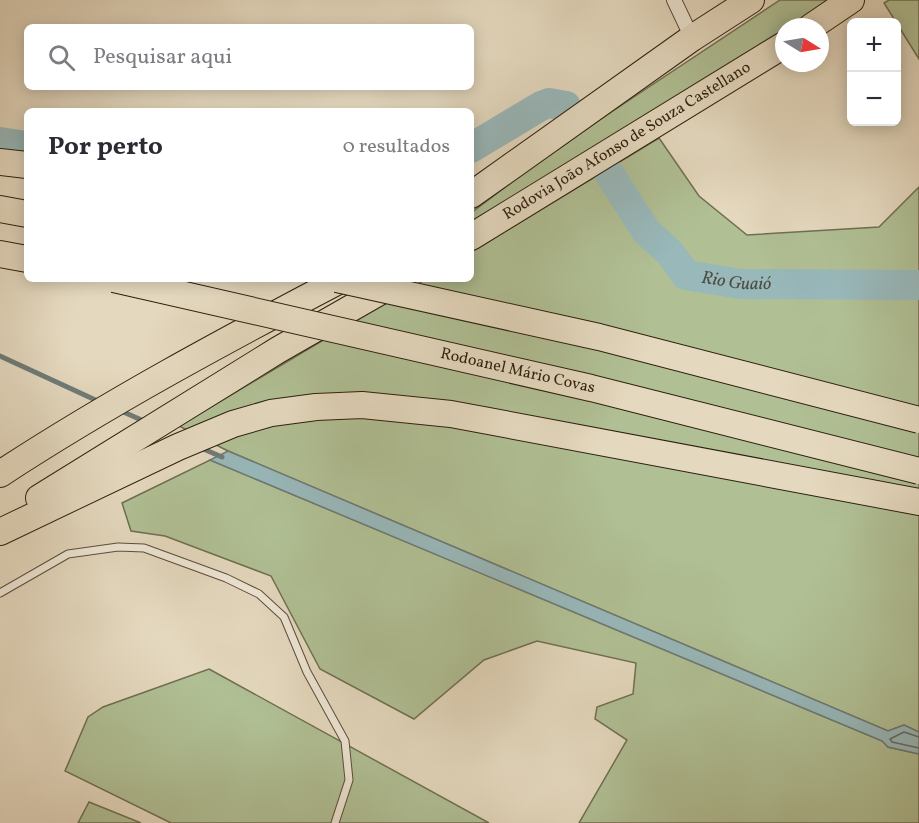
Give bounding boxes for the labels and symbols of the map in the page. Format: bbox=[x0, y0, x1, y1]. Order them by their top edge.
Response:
north arrow bbox=[775, 18, 829, 72]
street label: Rodovia João Afonso de Souza Castellano bbox=[499, 57, 755, 226]
water label: Rio Guaió bbox=[700, 265, 771, 297]
street label: Rodoanel Mário Covas bbox=[438, 343, 597, 400]

